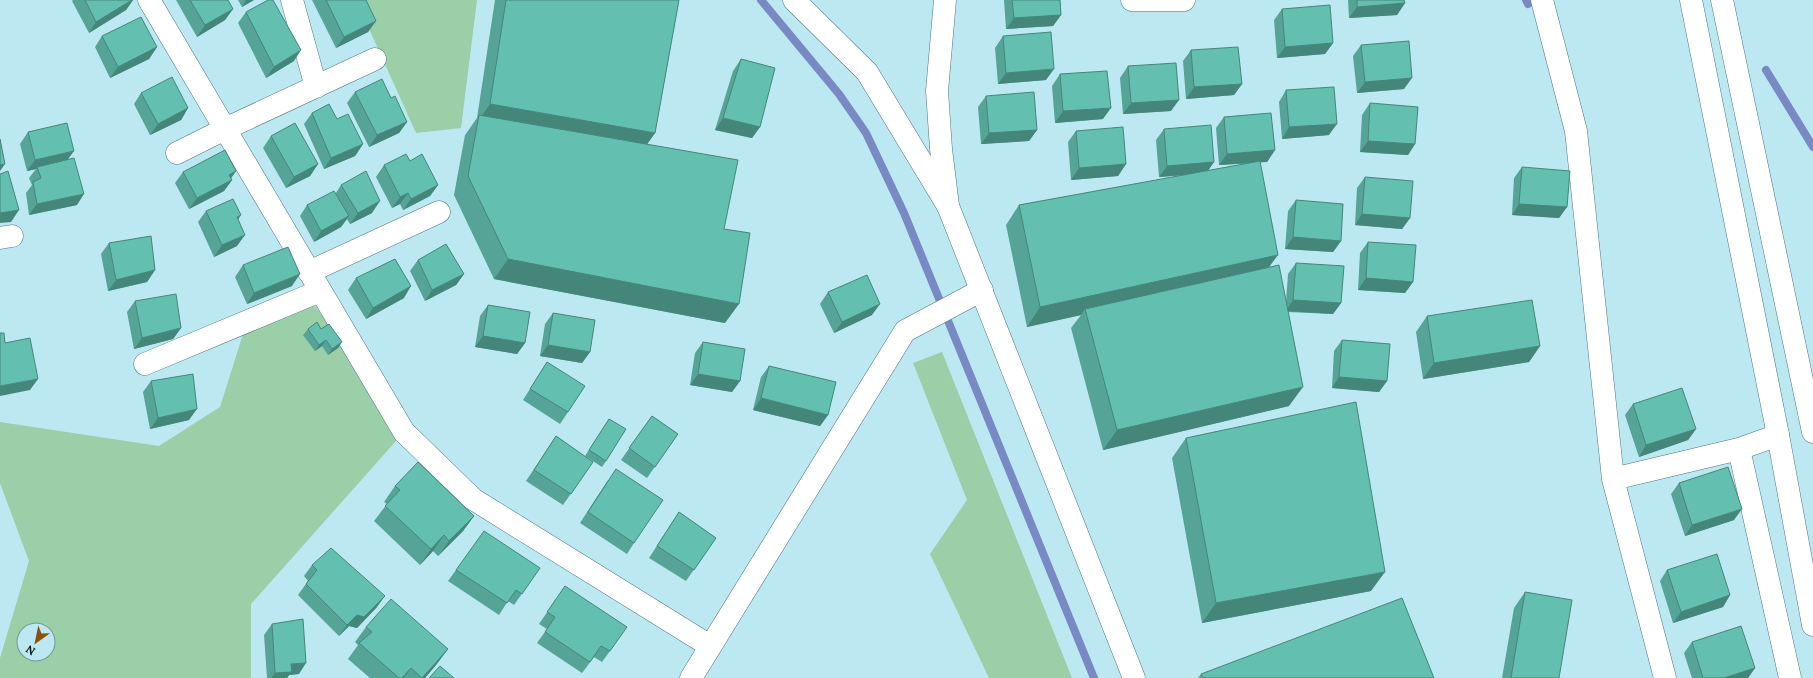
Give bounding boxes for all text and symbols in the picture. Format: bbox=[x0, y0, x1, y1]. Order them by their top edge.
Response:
north arrow bbox=[16, 622, 56, 662]
text: N bbox=[23, 642, 38, 659]

